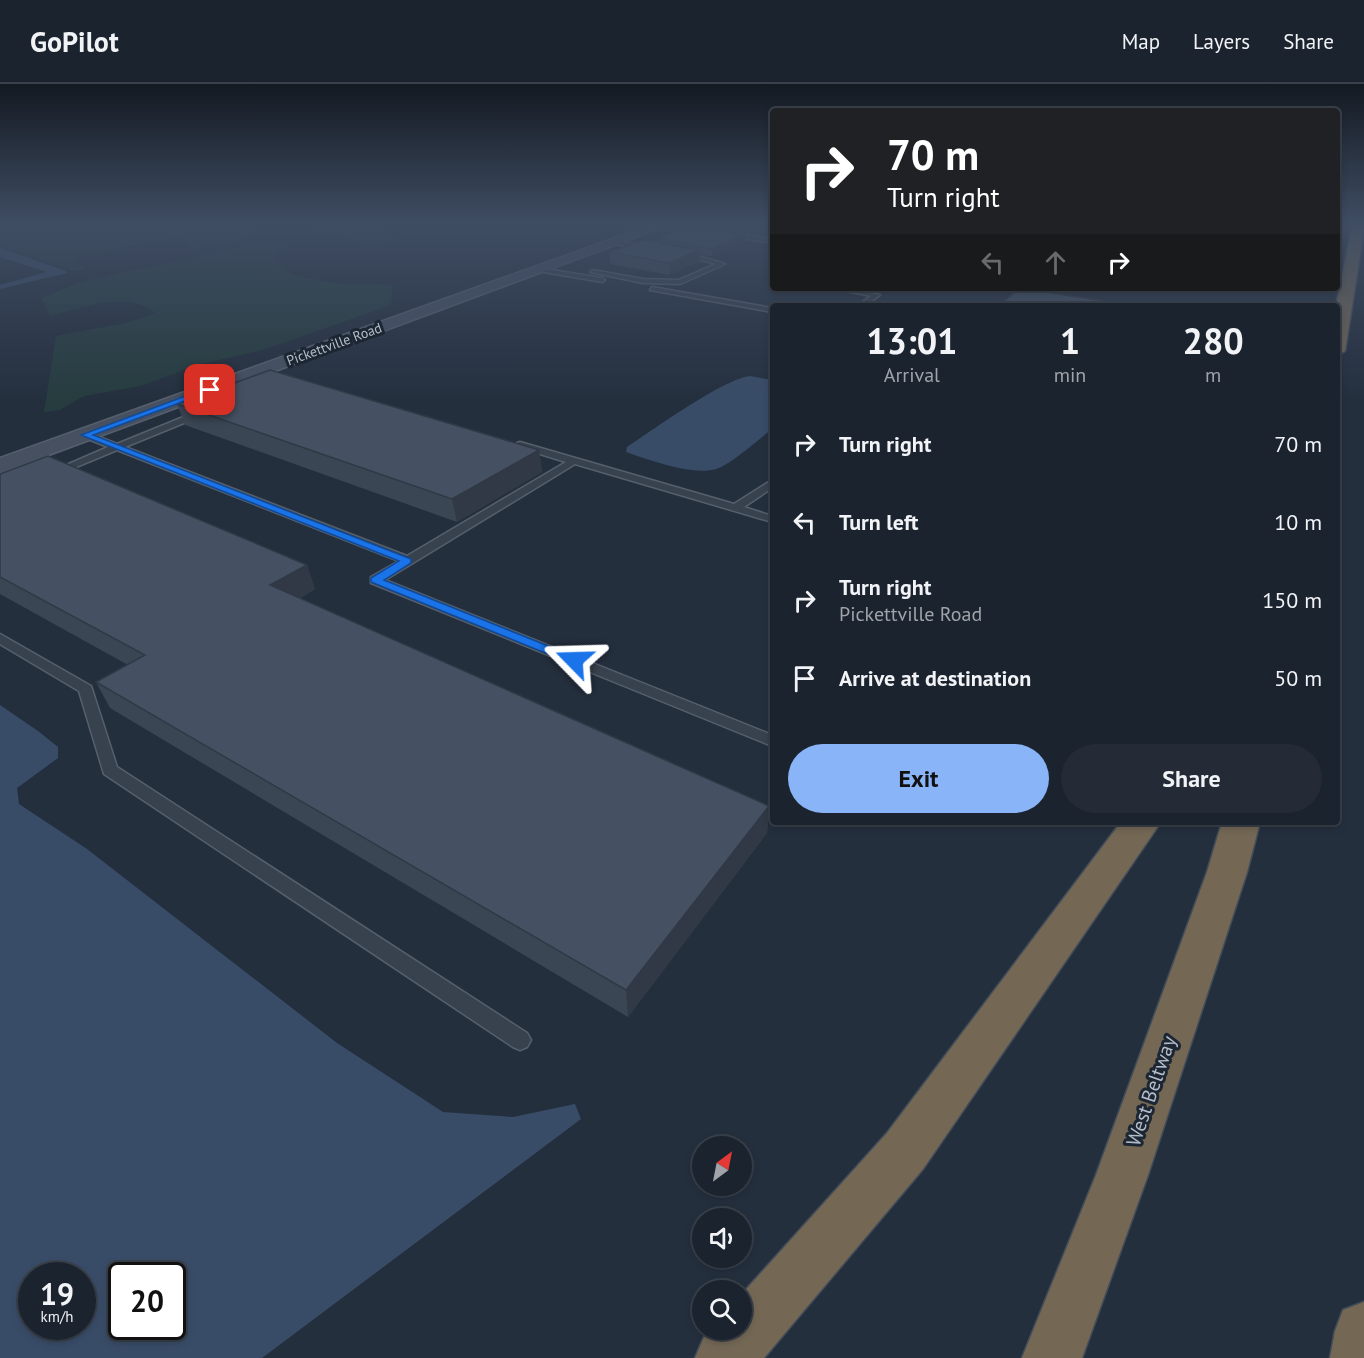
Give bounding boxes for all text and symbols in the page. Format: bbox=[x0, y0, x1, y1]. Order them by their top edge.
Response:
text: GoPilot bbox=[30, 23, 119, 60]
text: Map bbox=[1122, 28, 1160, 55]
text: Layers bbox=[1193, 28, 1250, 55]
text: Share bbox=[1283, 28, 1334, 55]
text: 70 m bbox=[887, 127, 979, 182]
icon: right bbox=[788, 132, 866, 210]
text: Turn right bbox=[887, 180, 1000, 214]
icon: left bbox=[976, 246, 1009, 279]
icon: ahead bbox=[1039, 246, 1072, 279]
icon: right bbox=[1102, 246, 1135, 279]
text: 13:01 bbox=[866, 317, 958, 364]
text: 1 bbox=[1060, 317, 1080, 364]
text: 280 bbox=[1183, 317, 1244, 364]
street label: Pickettville Road bbox=[284, 318, 384, 370]
text: Arrival bbox=[884, 362, 940, 388]
text: min bbox=[1054, 362, 1086, 388]
text: m bbox=[1205, 362, 1221, 388]
pin bbox=[184, 364, 235, 415]
icon: arrive bbox=[193, 373, 226, 406]
icon: right bbox=[788, 428, 821, 461]
text: Turn right bbox=[839, 430, 931, 458]
text: 70 m bbox=[1274, 430, 1322, 458]
icon: left bbox=[788, 506, 821, 539]
text: Turn left bbox=[839, 508, 919, 536]
text: 10 m bbox=[1274, 508, 1322, 536]
text: Turn right bbox=[839, 573, 931, 601]
icon: right bbox=[788, 584, 821, 617]
text: 150 m bbox=[1262, 586, 1322, 614]
text: Pickettville Road bbox=[839, 601, 982, 627]
position arrow bbox=[542, 628, 606, 692]
icon: arrive bbox=[788, 662, 821, 695]
text: Arrive at destination bbox=[839, 664, 1031, 692]
text: 50 m bbox=[1274, 664, 1322, 692]
button: Exit bbox=[788, 744, 1049, 813]
button: Share bbox=[1061, 744, 1322, 813]
street label: West Beltway bbox=[1120, 1032, 1182, 1150]
north arrow bbox=[692, 1136, 752, 1196]
map controls bbox=[692, 1136, 752, 1340]
button: sound bbox=[692, 1208, 752, 1268]
speed limit sign: 20 bbox=[108, 1262, 186, 1340]
text: 19 bbox=[40, 1274, 74, 1313]
button: search bbox=[692, 1280, 752, 1340]
text: km/h bbox=[41, 1307, 73, 1326]

